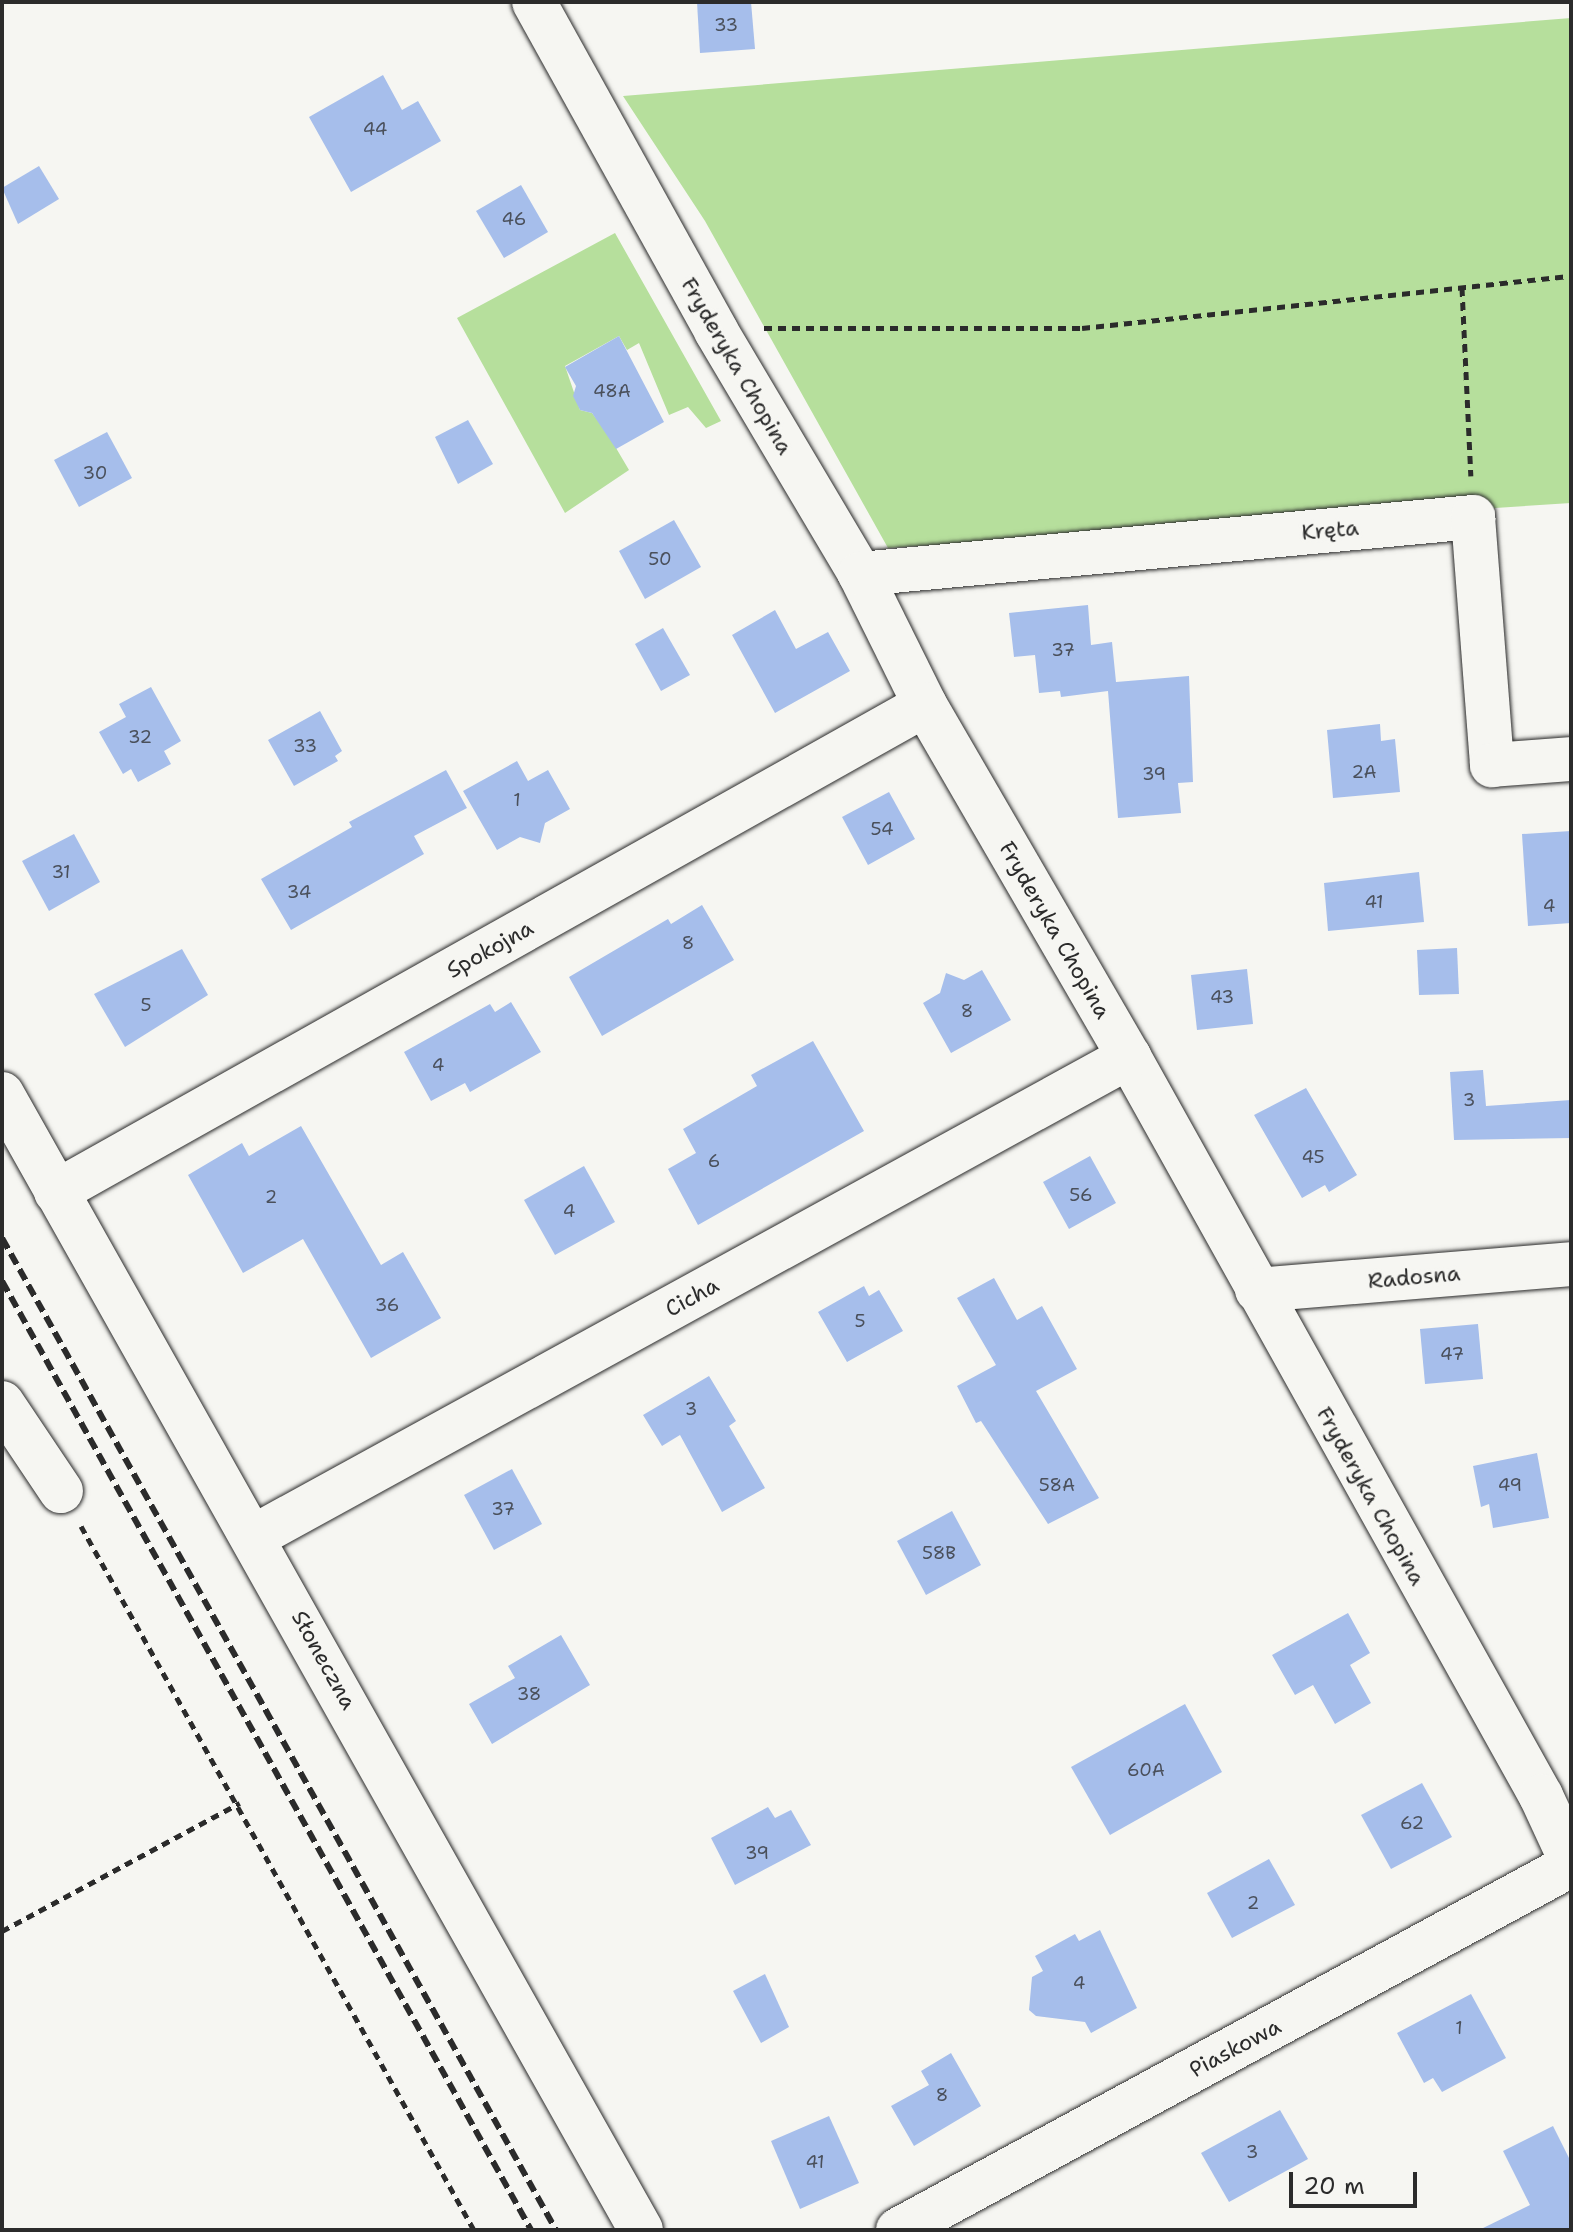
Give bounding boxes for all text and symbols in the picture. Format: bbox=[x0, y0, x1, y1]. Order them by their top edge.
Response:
house number: 33 bbox=[714, 14, 738, 36]
house number: 44 bbox=[363, 118, 387, 140]
house number: 46 bbox=[502, 208, 526, 230]
street label: Fryderyka Chopina bbox=[676, 273, 798, 459]
house number: 48A bbox=[593, 380, 631, 402]
house number: 30 bbox=[83, 462, 107, 484]
street label: Kręta bbox=[1300, 514, 1360, 546]
house number: 50 bbox=[648, 548, 672, 570]
house number: 37 bbox=[1051, 639, 1075, 661]
house number: 32 bbox=[128, 726, 152, 748]
house number: 33 bbox=[293, 735, 317, 757]
house number: 2A bbox=[1352, 761, 1376, 783]
house number: 39 bbox=[1142, 763, 1166, 785]
house number: 1 bbox=[513, 789, 521, 811]
house number: 54 bbox=[870, 818, 894, 840]
street label: Fryderyka Chopina bbox=[994, 837, 1116, 1023]
house number: 31 bbox=[51, 861, 71, 883]
house number: 34 bbox=[287, 881, 311, 903]
house number: 41 bbox=[1364, 891, 1384, 913]
house number: 4 bbox=[1543, 895, 1555, 917]
street label: Spokojna bbox=[442, 914, 538, 984]
house number: 8 bbox=[682, 932, 694, 954]
house number: 43 bbox=[1210, 986, 1234, 1008]
house number: 5 bbox=[140, 994, 152, 1016]
house number: 8 bbox=[961, 1000, 973, 1022]
house number: 4 bbox=[432, 1054, 444, 1076]
house number: 3 bbox=[1463, 1089, 1475, 1111]
house number: 45 bbox=[1301, 1146, 1325, 1168]
house number: 6 bbox=[708, 1150, 720, 1172]
house number: 56 bbox=[1069, 1184, 1093, 1206]
house number: 2 bbox=[265, 1186, 277, 1208]
house number: 4 bbox=[563, 1200, 575, 1222]
street label: Radosna bbox=[1367, 1260, 1461, 1294]
street label: Cicha bbox=[661, 1272, 723, 1322]
house number: 36 bbox=[375, 1294, 399, 1316]
house number: 5 bbox=[854, 1310, 866, 1332]
house number: 47 bbox=[1440, 1343, 1464, 1365]
house number: 3 bbox=[685, 1398, 697, 1420]
street label: Fryderyka Chopina bbox=[1311, 1402, 1431, 1590]
house number: 58A bbox=[1039, 1474, 1075, 1496]
house number: 49 bbox=[1498, 1474, 1522, 1496]
house number: 37 bbox=[491, 1498, 515, 1520]
house number: 58B bbox=[922, 1542, 956, 1564]
street label: Słoneczna bbox=[286, 1606, 362, 1714]
house number: 38 bbox=[517, 1683, 541, 1705]
house number: 60A bbox=[1127, 1759, 1165, 1781]
house number: 62 bbox=[1400, 1812, 1424, 1834]
house number: 39 bbox=[745, 1842, 769, 1864]
house number: 2 bbox=[1247, 1892, 1259, 1914]
house number: 4 bbox=[1073, 1972, 1085, 1994]
street label: Piaskowa bbox=[1185, 2013, 1285, 2083]
house number: 1 bbox=[1455, 2017, 1463, 2039]
house number: 8 bbox=[936, 2084, 948, 2106]
house number: 3 bbox=[1246, 2141, 1258, 2163]
house number: 41 bbox=[805, 2151, 825, 2173]
scale bar bbox=[1293, 2156, 1421, 2206]
text: 20 m bbox=[1303, 2170, 1365, 2202]

